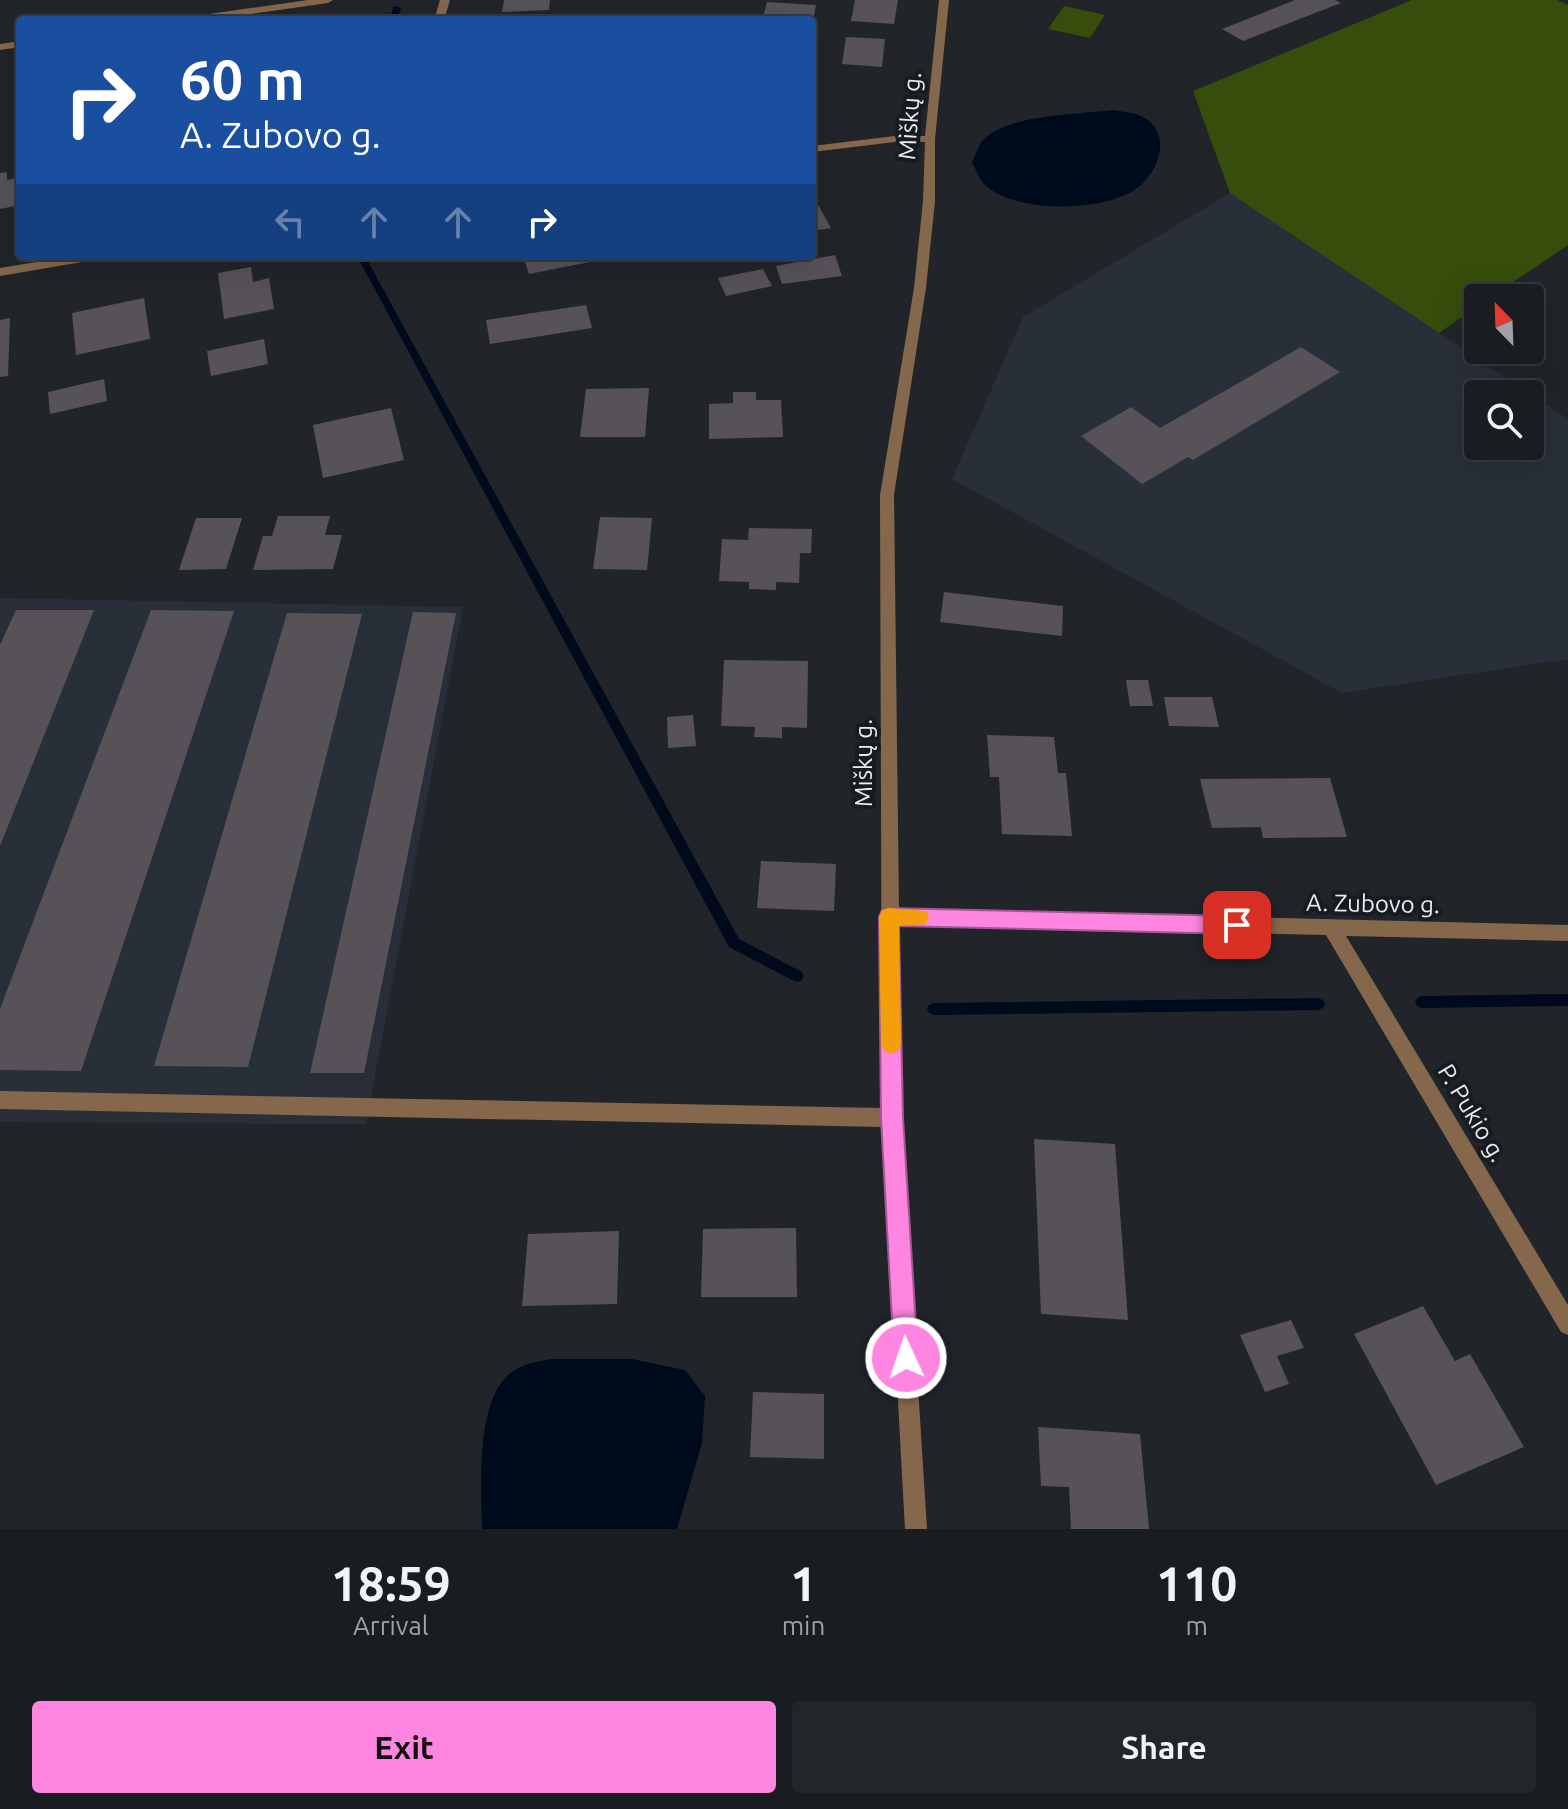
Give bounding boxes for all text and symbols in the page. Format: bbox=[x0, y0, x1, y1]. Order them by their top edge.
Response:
icon: right bbox=[48, 48, 152, 152]
text: 60 m bbox=[180, 48, 305, 111]
street label: Miškų g. bbox=[893, 71, 926, 161]
text: A. Zubovo g. bbox=[180, 114, 381, 155]
icon: left bbox=[268, 200, 312, 244]
icon: ahead bbox=[352, 200, 396, 244]
icon: ahead bbox=[436, 200, 480, 244]
icon: right bbox=[520, 200, 564, 244]
north arrow bbox=[1464, 284, 1544, 364]
map controls bbox=[1464, 284, 1544, 460]
button: search bbox=[1464, 380, 1544, 460]
street label: Miškų g. bbox=[850, 719, 877, 807]
street label: A. Zubovo g. bbox=[1306, 889, 1440, 918]
pin bbox=[1203, 891, 1271, 959]
icon: arrive bbox=[1215, 903, 1259, 947]
street label: P. Pukio g. bbox=[1433, 1059, 1512, 1166]
position arrow bbox=[864, 1316, 948, 1400]
text: 18:59 bbox=[331, 1556, 451, 1610]
text: 1 bbox=[790, 1556, 817, 1610]
text: 110 bbox=[1156, 1556, 1237, 1610]
text: Arrival bbox=[353, 1611, 429, 1640]
text: min bbox=[782, 1611, 825, 1640]
text: m bbox=[1185, 1611, 1208, 1640]
button: Exit bbox=[32, 1701, 776, 1793]
button: Share bbox=[792, 1701, 1536, 1793]

